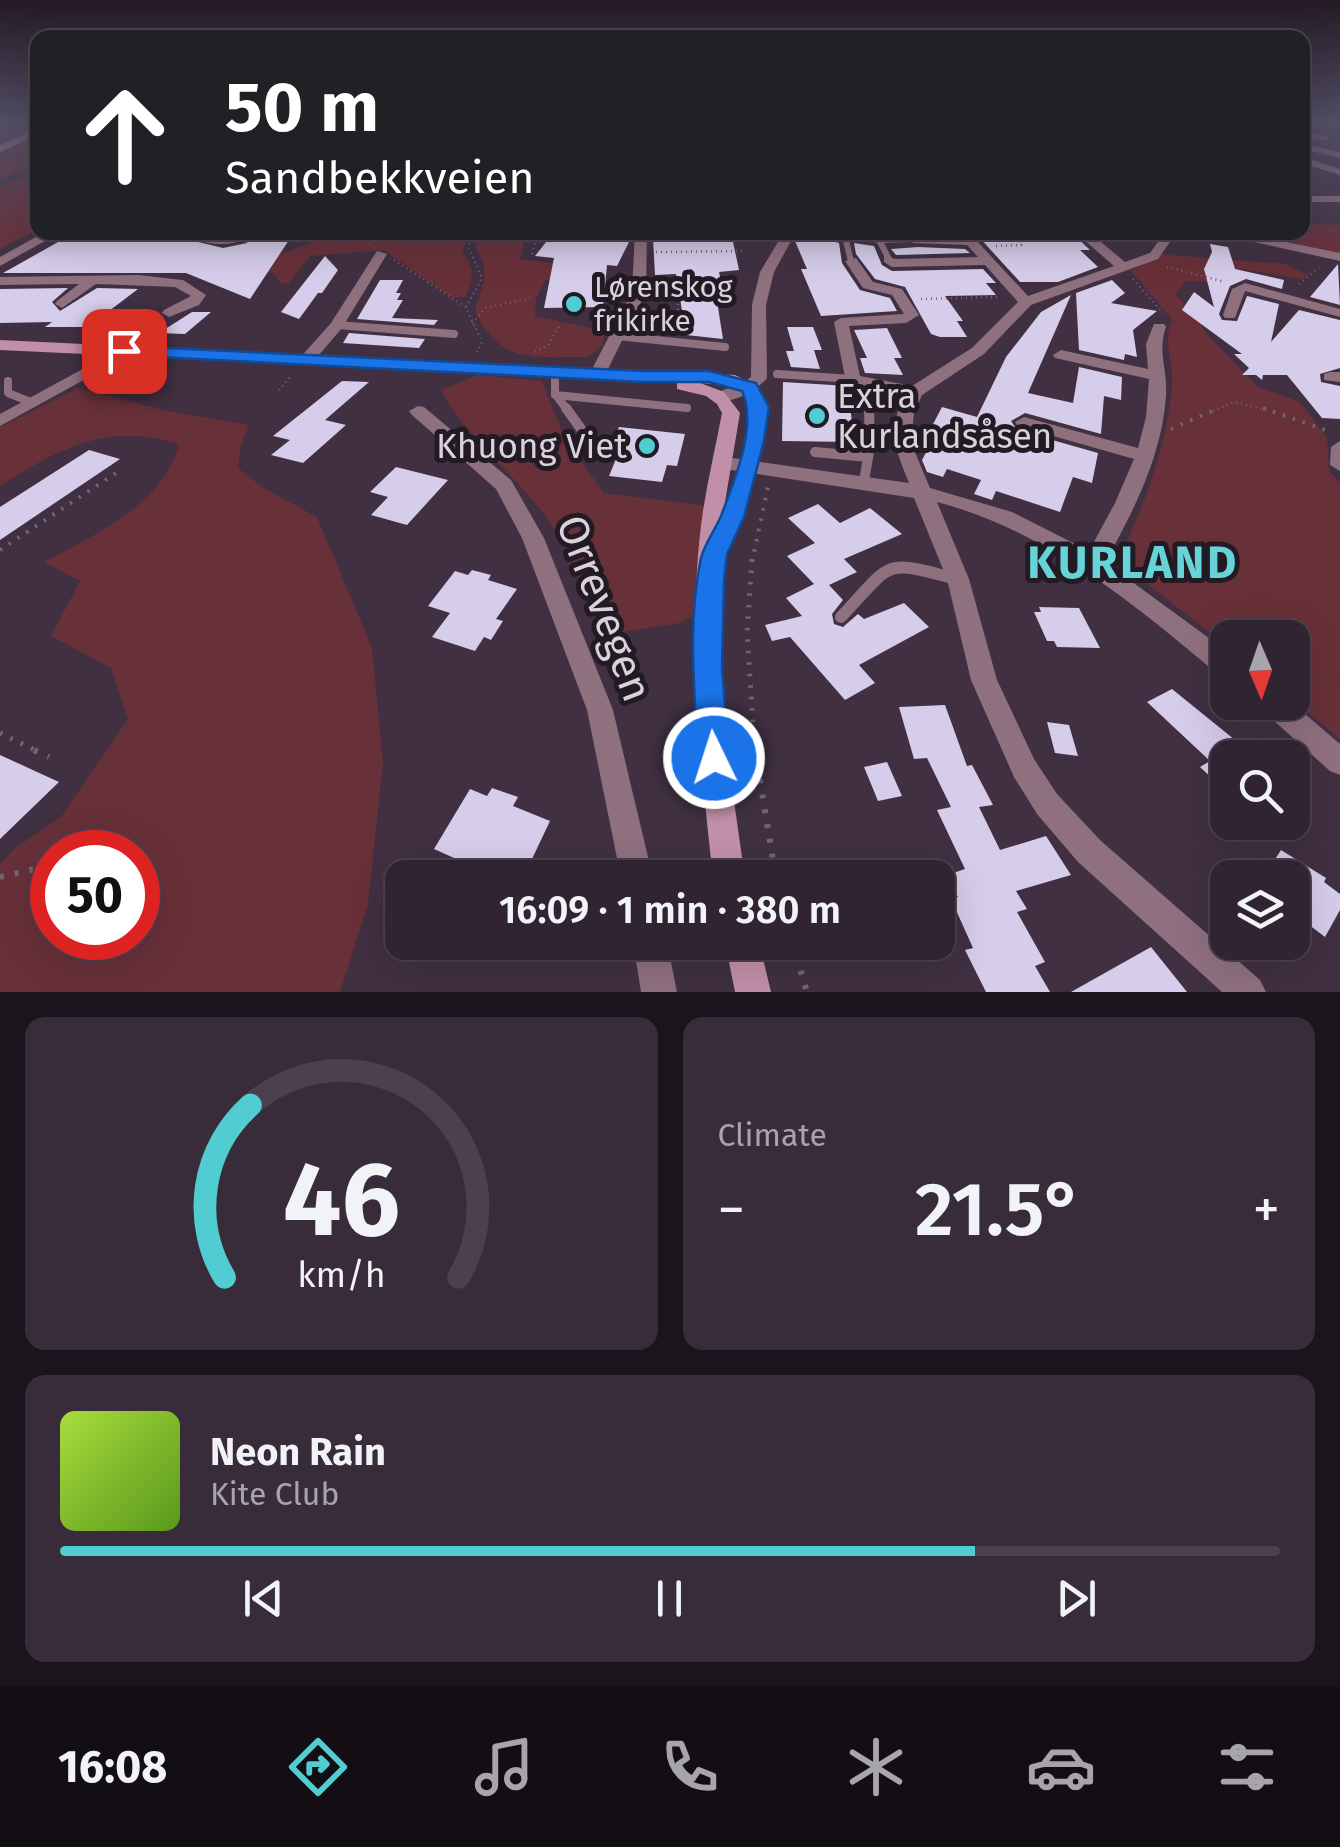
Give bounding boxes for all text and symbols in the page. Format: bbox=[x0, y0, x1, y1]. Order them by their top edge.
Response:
text: 50 m bbox=[225, 66, 379, 150]
icon: ahead bbox=[60, 70, 190, 200]
text: Sandbekkveien bbox=[225, 151, 535, 205]
place label: Lørenskog frikirke bbox=[594, 269, 733, 339]
marker: Lørenskog frikirke bbox=[563, 293, 585, 315]
pin bbox=[82, 309, 167, 394]
icon: arrive bbox=[97, 324, 152, 379]
place label: Extra Kurlandsåsen bbox=[837, 375, 1052, 457]
marker: Extra Kurlandsåsen bbox=[806, 405, 828, 427]
place label: Khuong Viet bbox=[436, 425, 627, 467]
marker: Khuong Viet bbox=[636, 435, 658, 457]
street label: Orrevegen bbox=[546, 508, 662, 708]
district label: KURLAND bbox=[1027, 536, 1239, 590]
north arrow bbox=[1210, 620, 1310, 720]
map controls bbox=[1210, 620, 1310, 960]
position arrow bbox=[662, 706, 766, 810]
button: search bbox=[1210, 740, 1310, 840]
speed limit sign: 50 bbox=[30, 830, 160, 960]
button: layers bbox=[1210, 860, 1310, 960]
text: 16:09 · 1 min · 380 m bbox=[499, 887, 841, 933]
text: Climate bbox=[718, 1116, 827, 1154]
text: 46 bbox=[283, 1138, 400, 1263]
text: 21.5° bbox=[915, 1165, 1083, 1255]
text: − bbox=[718, 1177, 745, 1243]
text: + bbox=[1253, 1177, 1280, 1243]
text: km/h bbox=[297, 1254, 385, 1296]
text: Neon Rain bbox=[210, 1429, 386, 1475]
text: Kite Club bbox=[210, 1475, 339, 1513]
icon: previous bbox=[236, 1571, 291, 1626]
icon: pause bbox=[642, 1571, 697, 1626]
icon: next bbox=[1049, 1571, 1104, 1626]
icon: directions bbox=[283, 1732, 353, 1802]
icon: music bbox=[469, 1732, 539, 1802]
icon: phone bbox=[655, 1732, 725, 1802]
icon: climate bbox=[841, 1732, 911, 1802]
icon: car bbox=[1026, 1732, 1096, 1802]
icon: filters bbox=[1212, 1732, 1282, 1802]
text: 16:08 bbox=[58, 1740, 167, 1794]

